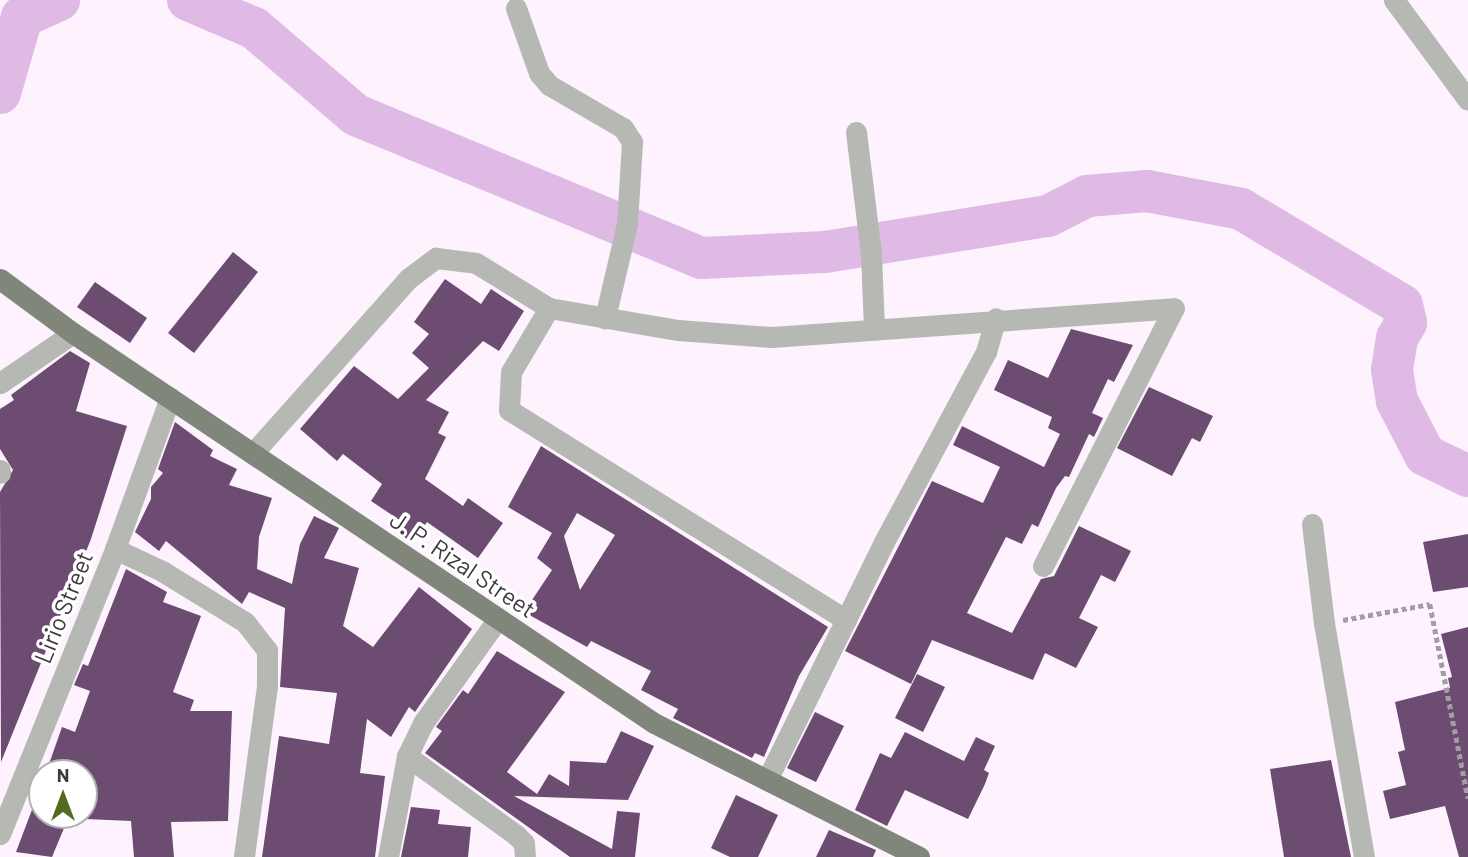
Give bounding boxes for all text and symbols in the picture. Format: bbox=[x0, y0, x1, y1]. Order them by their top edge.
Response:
street label: J. P. Rizal Street bbox=[385, 505, 541, 623]
street label: Lirio Street bbox=[28, 547, 98, 667]
north arrow bbox=[28, 759, 98, 829]
text: N bbox=[57, 763, 69, 786]

